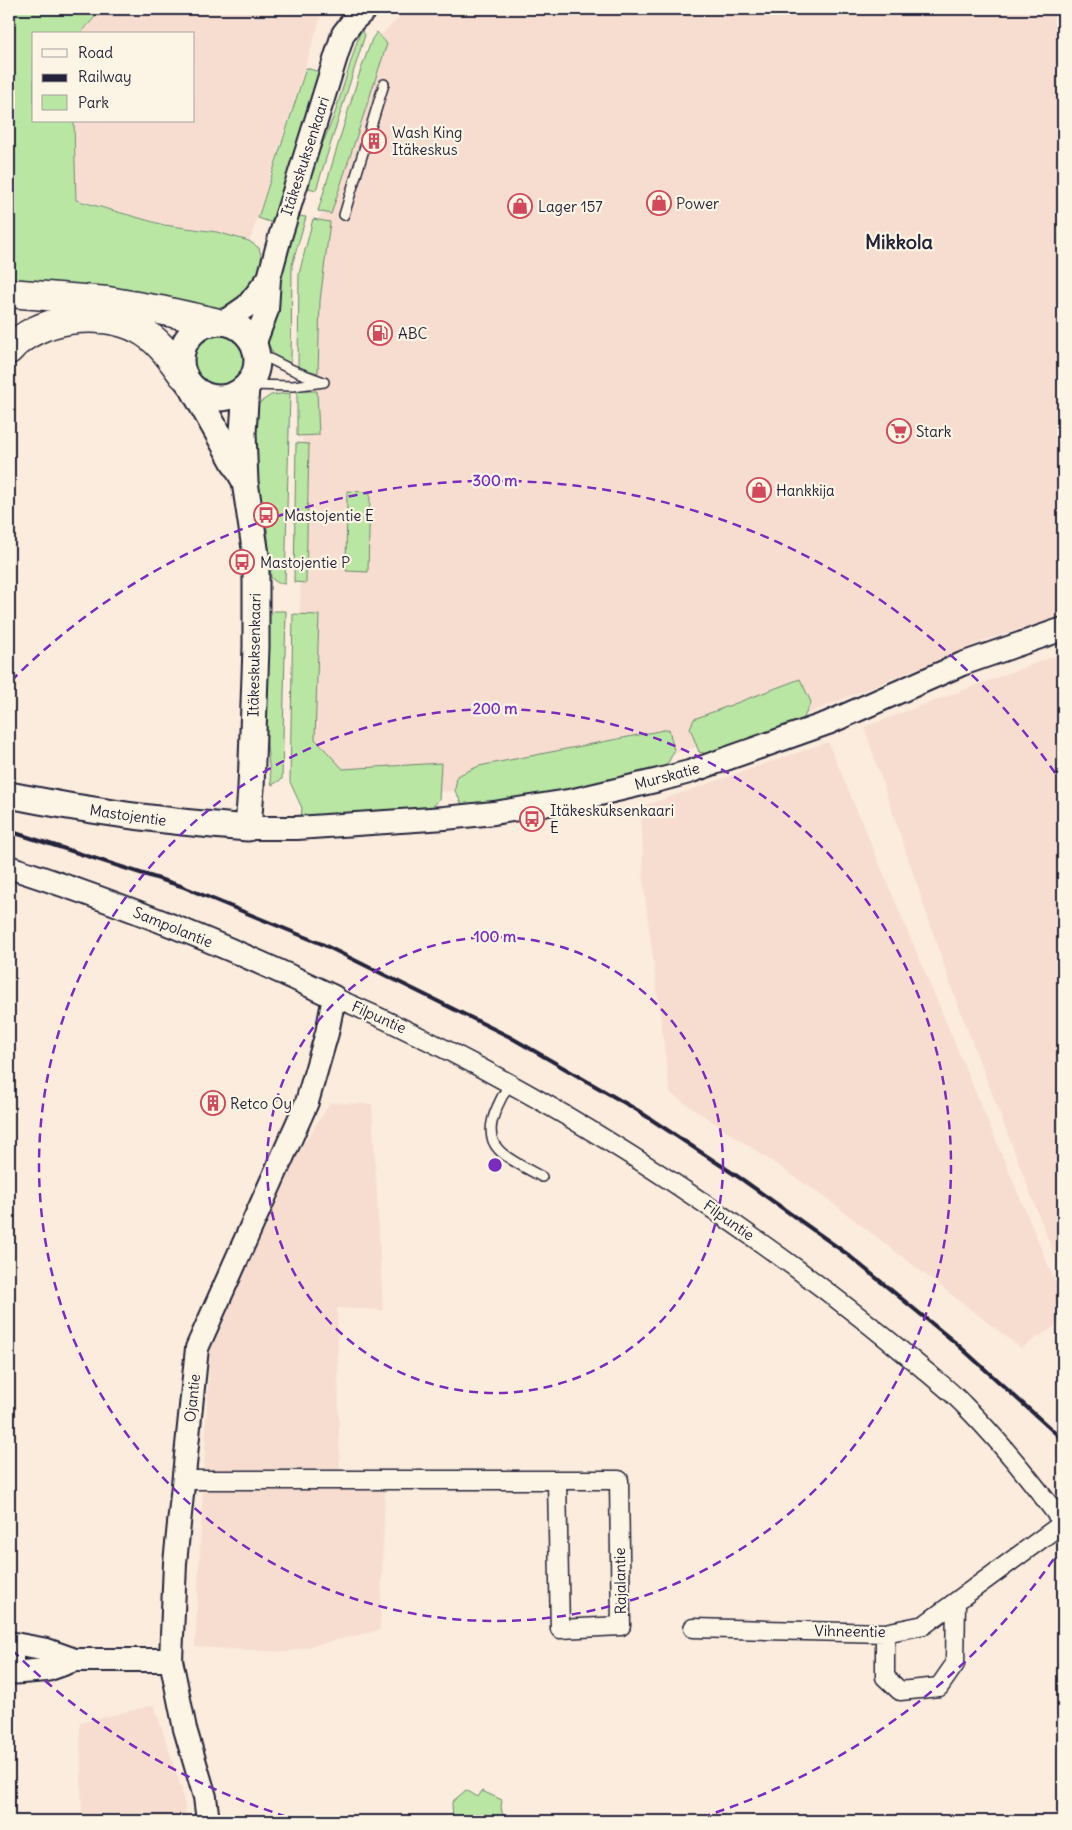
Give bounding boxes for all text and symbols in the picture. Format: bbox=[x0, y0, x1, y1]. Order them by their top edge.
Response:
legend bbox=[32, 32, 195, 122]
text: Road bbox=[78, 43, 113, 62]
text: Railway bbox=[78, 67, 132, 86]
text: Park bbox=[78, 93, 109, 112]
street label: Itäkeskuksenkaari bbox=[277, 94, 333, 218]
place label: Wash King Itäkeskus bbox=[392, 123, 462, 159]
building icon: Wash King Itäkeskus bbox=[361, 128, 387, 154]
shop icon: Power bbox=[646, 190, 672, 216]
shop icon: Lager 157 bbox=[507, 193, 533, 219]
place label: Power bbox=[676, 194, 719, 213]
place label: Lager 157 bbox=[538, 197, 603, 216]
district label: Mikkola bbox=[865, 229, 934, 254]
fuel station icon: ABC bbox=[367, 320, 393, 346]
place label: ABC bbox=[398, 324, 427, 343]
supermarket icon: Stark bbox=[886, 418, 912, 444]
place label: Stark bbox=[916, 422, 952, 441]
text: 300 m bbox=[473, 471, 518, 490]
shop icon: Hankkija bbox=[746, 477, 772, 503]
place label: Hankkija bbox=[776, 481, 835, 500]
bus stop icon: Mastojentie E bbox=[253, 502, 279, 528]
place label: Mastojentie E bbox=[284, 506, 374, 525]
bus stop icon: Mastojentie P bbox=[229, 549, 255, 575]
place label: Mastojentie P bbox=[260, 553, 350, 572]
street label: Itäkeskuksenkaari bbox=[243, 593, 265, 717]
text: 200 m bbox=[473, 699, 517, 718]
street label: Murskatie bbox=[632, 758, 702, 794]
street label: Mastojentie bbox=[88, 800, 168, 830]
place label: Itäkeskuksenkaari E bbox=[550, 801, 674, 837]
bus stop icon: Itäkeskuksenkaari E bbox=[519, 806, 545, 832]
street label: Sampolantie bbox=[130, 902, 216, 952]
text: 100 m bbox=[474, 927, 516, 946]
street label: Filpuntie bbox=[349, 997, 409, 1037]
building icon: Retco Oy bbox=[200, 1090, 226, 1116]
place label: Retco Oy bbox=[230, 1094, 292, 1113]
centre of rings bbox=[486, 1156, 504, 1174]
street label: Filpuntie bbox=[700, 1196, 758, 1244]
street label: Ojantie bbox=[180, 1373, 204, 1423]
street label: Rajalantie bbox=[610, 1547, 630, 1615]
street label: Vihneentie bbox=[814, 1621, 886, 1641]

